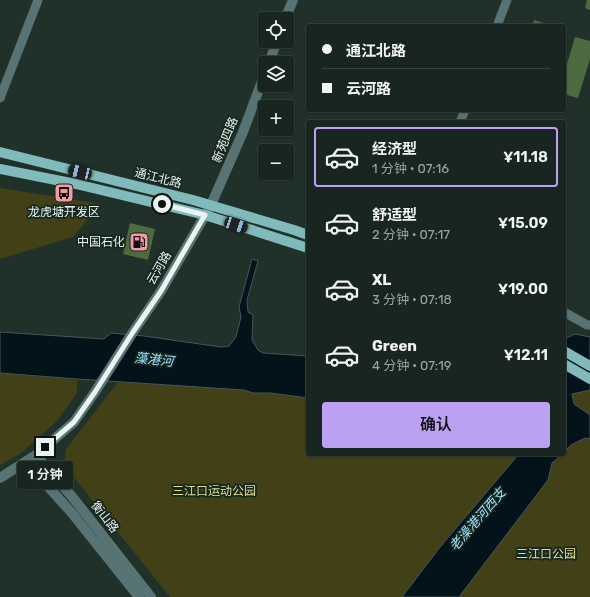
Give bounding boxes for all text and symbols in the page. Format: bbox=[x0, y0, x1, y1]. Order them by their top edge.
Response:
map controls bbox=[258, 12, 294, 180]
button: locate bbox=[258, 12, 294, 48]
text: 通江北路 bbox=[346, 42, 406, 60]
button: layers bbox=[258, 56, 294, 92]
text: 云河路 bbox=[346, 80, 391, 98]
button: + bbox=[258, 100, 294, 136]
street label: 新苑四路 bbox=[210, 115, 240, 165]
icon: car bbox=[324, 139, 360, 175]
text: 经济型 bbox=[372, 140, 417, 158]
button: − bbox=[258, 144, 294, 180]
text: ¥11.18 bbox=[503, 148, 548, 166]
text: 1 分钟 · 07:16 bbox=[372, 161, 449, 176]
car bbox=[67, 163, 93, 181]
street label: 通江北路 bbox=[133, 165, 183, 191]
bus stop icon: 龙虎塘开发区 bbox=[53, 182, 75, 204]
route start bbox=[153, 195, 171, 213]
place label: 龙虎塘开发区 bbox=[28, 205, 100, 219]
icon: car bbox=[324, 205, 360, 241]
text: 舒适型 bbox=[372, 206, 417, 224]
text: ¥15.09 bbox=[498, 214, 548, 232]
car bbox=[223, 216, 249, 234]
text: 2 分钟 · 07:17 bbox=[372, 227, 450, 242]
fuel station icon: 中国石化 bbox=[128, 231, 150, 253]
place label: 中国石化 bbox=[77, 235, 125, 249]
street label: 云河路 bbox=[144, 249, 174, 287]
icon: car bbox=[324, 271, 360, 307]
text: XL bbox=[372, 271, 391, 289]
text: ¥19.00 bbox=[498, 280, 548, 298]
text: 3 分钟 · 07:18 bbox=[372, 292, 452, 307]
icon: car bbox=[324, 337, 360, 373]
text: Green bbox=[372, 337, 417, 355]
text: ¥12.11 bbox=[504, 346, 548, 364]
water label: 藻港河 bbox=[134, 350, 177, 369]
text: 4 分钟 · 07:19 bbox=[372, 358, 451, 373]
button: 确认 bbox=[322, 402, 550, 448]
route end bbox=[36, 438, 54, 456]
callout: 1 分钟 bbox=[17, 461, 73, 489]
text: 1 分钟 bbox=[27, 467, 63, 482]
water label: 老澡港河西支 bbox=[446, 483, 510, 554]
park label: 三江口运动公园 bbox=[172, 484, 256, 498]
street label: 衡山路 bbox=[88, 499, 122, 535]
park label: 三江口公园 bbox=[516, 547, 576, 561]

